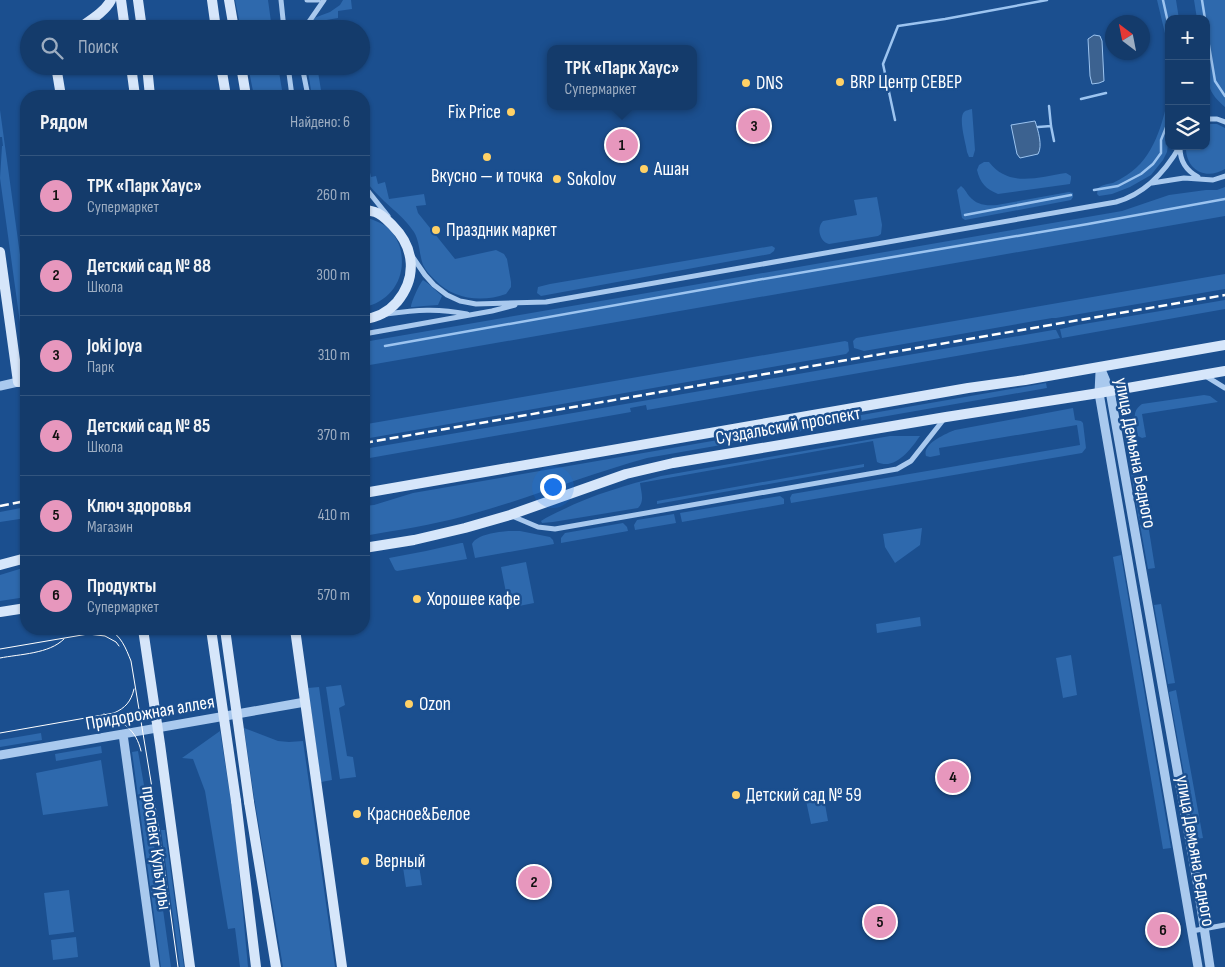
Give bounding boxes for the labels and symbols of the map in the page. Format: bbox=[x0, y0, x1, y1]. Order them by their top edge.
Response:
north arrow bbox=[1105, 15, 1150, 60]
place label: BRP Центр СЕВЕР bbox=[850, 71, 962, 94]
place label: DNS bbox=[756, 72, 783, 95]
marker: BRP Центр СЕВЕР bbox=[834, 76, 846, 88]
marker: DNS bbox=[740, 77, 752, 89]
place label: Fix Price bbox=[448, 101, 501, 124]
marker: Fix Price bbox=[505, 106, 517, 118]
pin: 3 bbox=[738, 107, 770, 145]
pin: 1 bbox=[606, 126, 638, 164]
marker: Вкусно — и точка bbox=[481, 151, 493, 163]
place label: Ашан bbox=[653, 158, 689, 181]
marker: Ашан bbox=[638, 163, 650, 175]
place label: Вкусно — и точка bbox=[431, 165, 543, 188]
place label: Sokolov bbox=[567, 168, 616, 191]
marker: Sokolov bbox=[551, 173, 563, 185]
place label: Праздник маркет bbox=[446, 219, 558, 242]
marker: Праздник маркет bbox=[430, 224, 442, 236]
street label: улица Демьяна Бедного bbox=[1109, 376, 1161, 530]
street label: Суздальский проспект bbox=[714, 402, 863, 450]
your location bbox=[540, 474, 566, 500]
place label: Хорошее кафе bbox=[426, 588, 520, 611]
marker: Хорошее кафе bbox=[411, 593, 423, 605]
street label: Придорожная аллея bbox=[84, 690, 216, 736]
place label: Ozon bbox=[419, 693, 451, 716]
marker: Ozon bbox=[403, 698, 415, 710]
pin: 4 bbox=[937, 758, 969, 796]
street label: улица Демьяна Бедного bbox=[1170, 774, 1220, 928]
place label: Детский сад № 59 bbox=[746, 784, 862, 807]
street label: проспект Культуры bbox=[136, 785, 176, 911]
marker: Детский сад № 59 bbox=[730, 789, 742, 801]
place label: Красное&Белое bbox=[367, 803, 470, 826]
marker: Красное&Белое bbox=[351, 808, 363, 820]
place label: Верный bbox=[375, 850, 425, 873]
marker: Верный bbox=[359, 855, 371, 867]
pin: 2 bbox=[518, 863, 550, 901]
pin: 5 bbox=[864, 903, 896, 941]
pin: 6 bbox=[1147, 911, 1179, 949]

